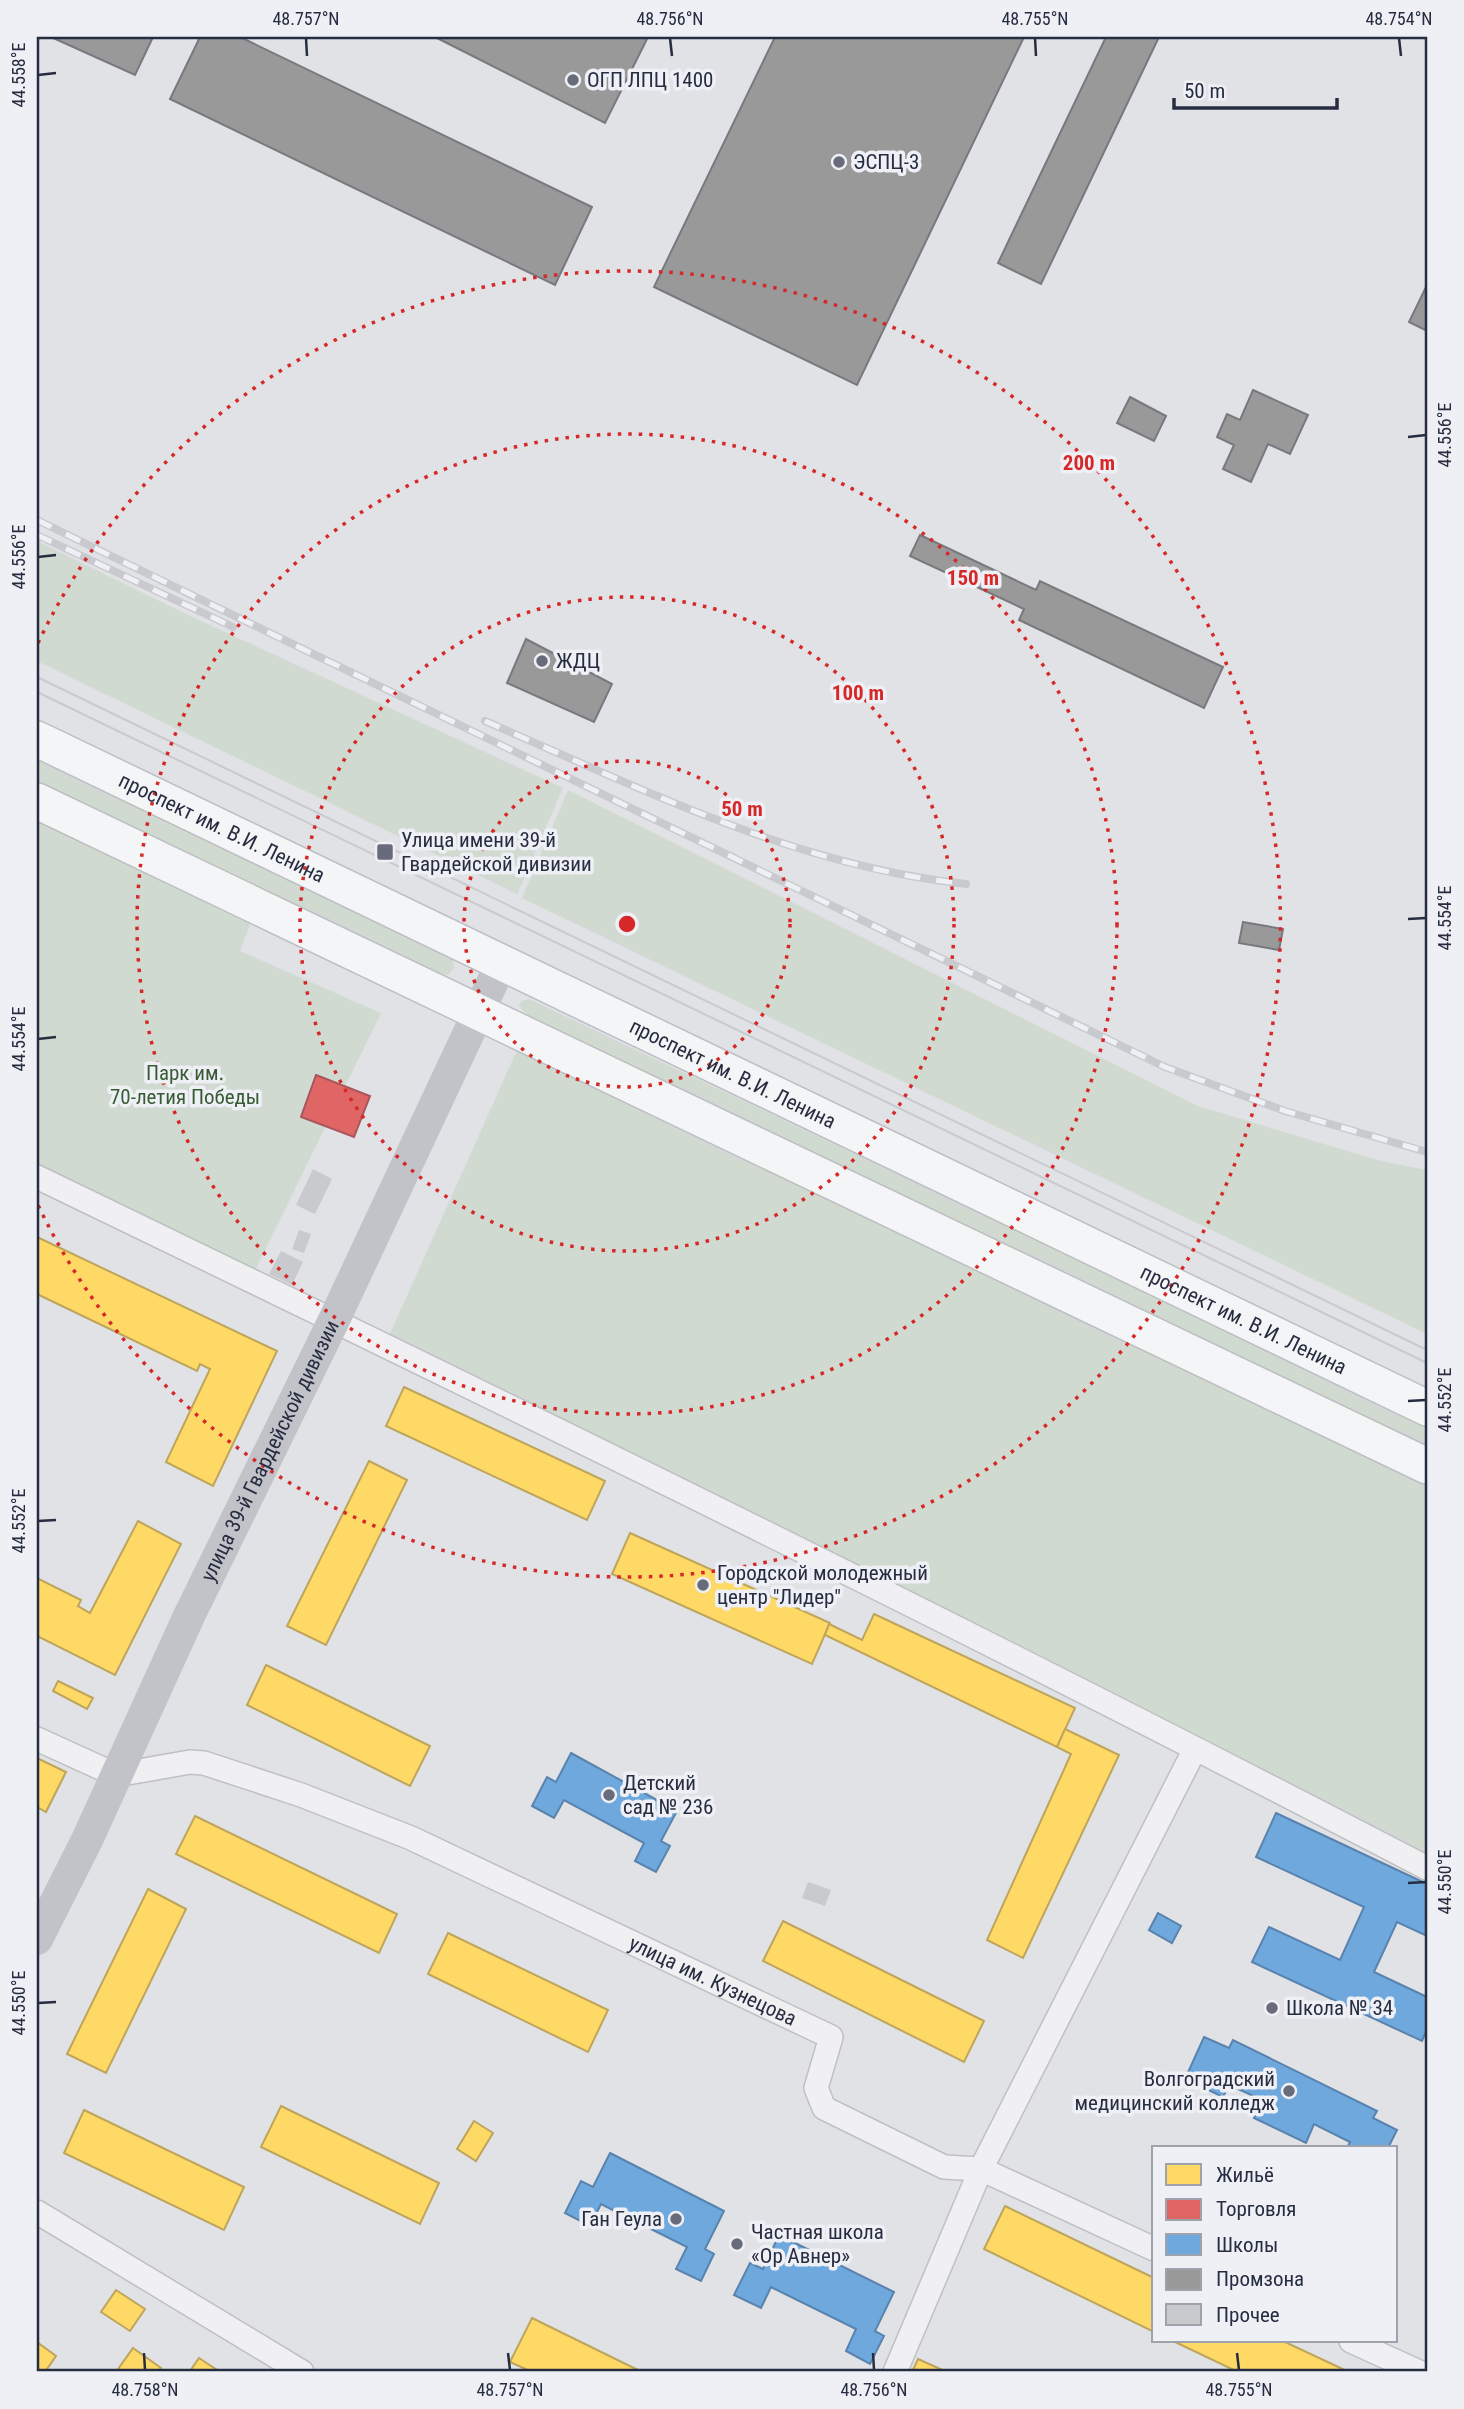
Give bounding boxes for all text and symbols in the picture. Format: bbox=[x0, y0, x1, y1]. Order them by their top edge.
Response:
text: 48.757°N bbox=[272, 8, 340, 29]
text: 48.756°N bbox=[636, 8, 704, 29]
text: 48.755°N bbox=[1001, 8, 1069, 29]
text: 48.754°N bbox=[1365, 8, 1433, 29]
text: 44.558°E bbox=[8, 43, 29, 107]
scale bar bbox=[1174, 66, 1336, 110]
place label: ОГП ЛПЦ 1400 bbox=[587, 68, 713, 92]
marker: ОГП ЛПЦ 1400 bbox=[565, 72, 581, 88]
text: 50 m bbox=[1184, 79, 1225, 103]
place label: ЭСПЦ-3 bbox=[853, 150, 919, 174]
marker: ЭСПЦ-3 bbox=[831, 154, 847, 170]
text: 44.556°E bbox=[1434, 403, 1455, 467]
text: 200 m bbox=[1063, 451, 1115, 475]
text: 44.556°E bbox=[8, 525, 29, 589]
text: 150 m bbox=[947, 566, 999, 590]
place label: ЖДЦ bbox=[556, 649, 600, 673]
marker: ЖДЦ bbox=[534, 653, 550, 669]
text: 100 m bbox=[832, 681, 884, 705]
street label: проспект им. В.И. Ленина bbox=[115, 768, 329, 888]
text: 50 m bbox=[721, 797, 763, 821]
place label: Улица имени 39-й Гвардейской дивизии bbox=[401, 828, 592, 876]
marker: Улица имени 39-й Гвардейской дивизии bbox=[375, 842, 395, 862]
text: 44.554°E bbox=[1434, 886, 1455, 950]
centre of rings bbox=[615, 912, 639, 936]
text: 44.554°E bbox=[8, 1007, 29, 1071]
street label: проспект им. В.И. Ленина bbox=[626, 1014, 840, 1134]
park label: Парк им. 70-летия Победы bbox=[110, 1061, 260, 1109]
street label: проспект им. В.И. Ленина bbox=[1137, 1260, 1350, 1379]
street label: улица 39-й Гвардейской дивизии bbox=[196, 1316, 344, 1585]
text: 44.552°E bbox=[1434, 1368, 1455, 1432]
text: 44.552°E bbox=[8, 1489, 29, 1553]
place label: Городской молодежный центр "Лидер" bbox=[717, 1561, 928, 1609]
marker: Городской молодежный центр "Лидер" bbox=[695, 1577, 711, 1593]
place label: Детский сад № 236 bbox=[623, 1771, 713, 1819]
marker: Детский сад № 236 bbox=[601, 1787, 617, 1803]
text: 44.550°E bbox=[1434, 1850, 1455, 1914]
street label: улица им. Кузнецова bbox=[625, 1931, 800, 2031]
text: 44.550°E bbox=[8, 1971, 29, 2035]
place label: Школа № 34 bbox=[1286, 1996, 1393, 2020]
marker: Школа № 34 bbox=[1264, 2000, 1280, 2016]
place label: Волгоградский медицинский колледж bbox=[1075, 2067, 1275, 2115]
marker: Волгоградский медицинский колледж bbox=[1281, 2083, 1297, 2099]
legend bbox=[1152, 2146, 1398, 2342]
text: Жильё bbox=[1216, 2163, 1274, 2187]
text: Торговля bbox=[1216, 2197, 1296, 2221]
place label: Ган Геула bbox=[581, 2207, 662, 2231]
marker: Ган Геула bbox=[668, 2211, 684, 2227]
place label: Частная школа «Ор Авнер» bbox=[751, 2220, 884, 2268]
text: Школы bbox=[1216, 2233, 1278, 2257]
marker: Частная школа «Ор Авнер» bbox=[729, 2236, 745, 2252]
text: Промзона bbox=[1216, 2267, 1304, 2291]
text: Прочее bbox=[1216, 2303, 1280, 2327]
text: 48.758°N bbox=[111, 2379, 179, 2400]
text: 48.757°N bbox=[476, 2379, 544, 2400]
text: 48.756°N bbox=[840, 2379, 908, 2400]
text: 48.755°N bbox=[1205, 2379, 1273, 2400]

